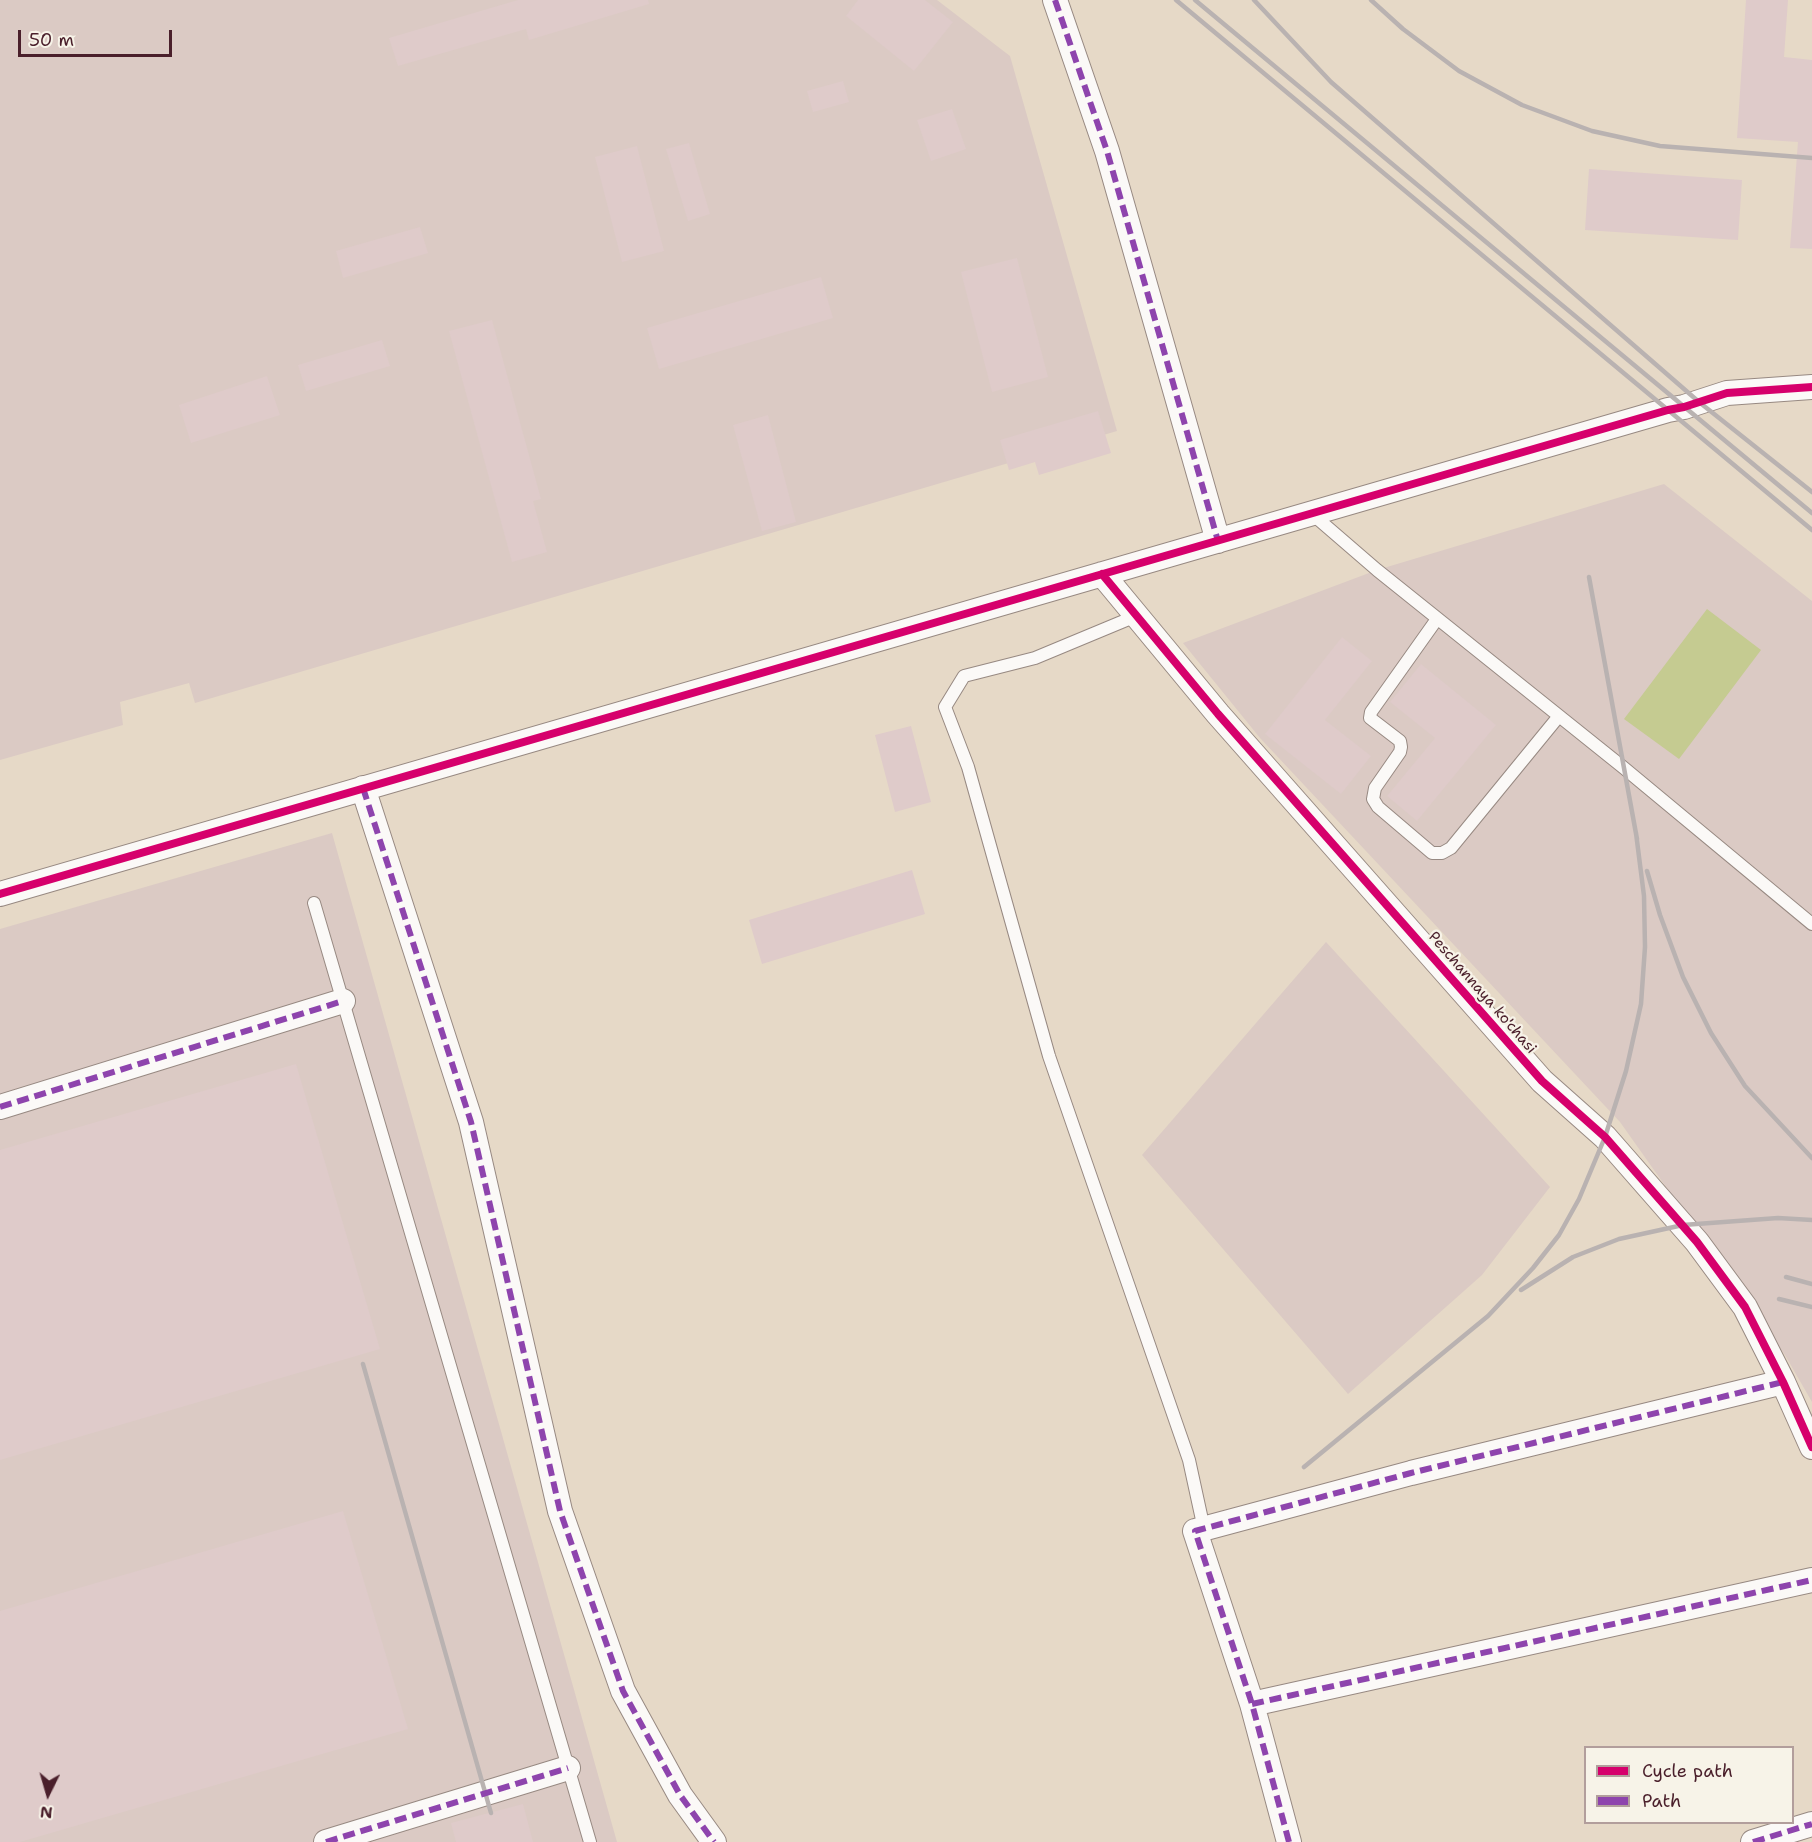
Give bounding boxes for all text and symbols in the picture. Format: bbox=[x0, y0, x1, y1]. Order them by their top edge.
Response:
scale bar bbox=[21, 18, 176, 56]
text: 50 m bbox=[29, 28, 74, 52]
street label: Peschannaya ko'chasi bbox=[1424, 928, 1540, 1058]
legend bbox=[1584, 1746, 1794, 1824]
text: Cycle path bbox=[1642, 1759, 1733, 1783]
north arrow bbox=[18, 1764, 78, 1824]
text: Path bbox=[1642, 1789, 1681, 1813]
text: N bbox=[39, 1801, 54, 1823]

